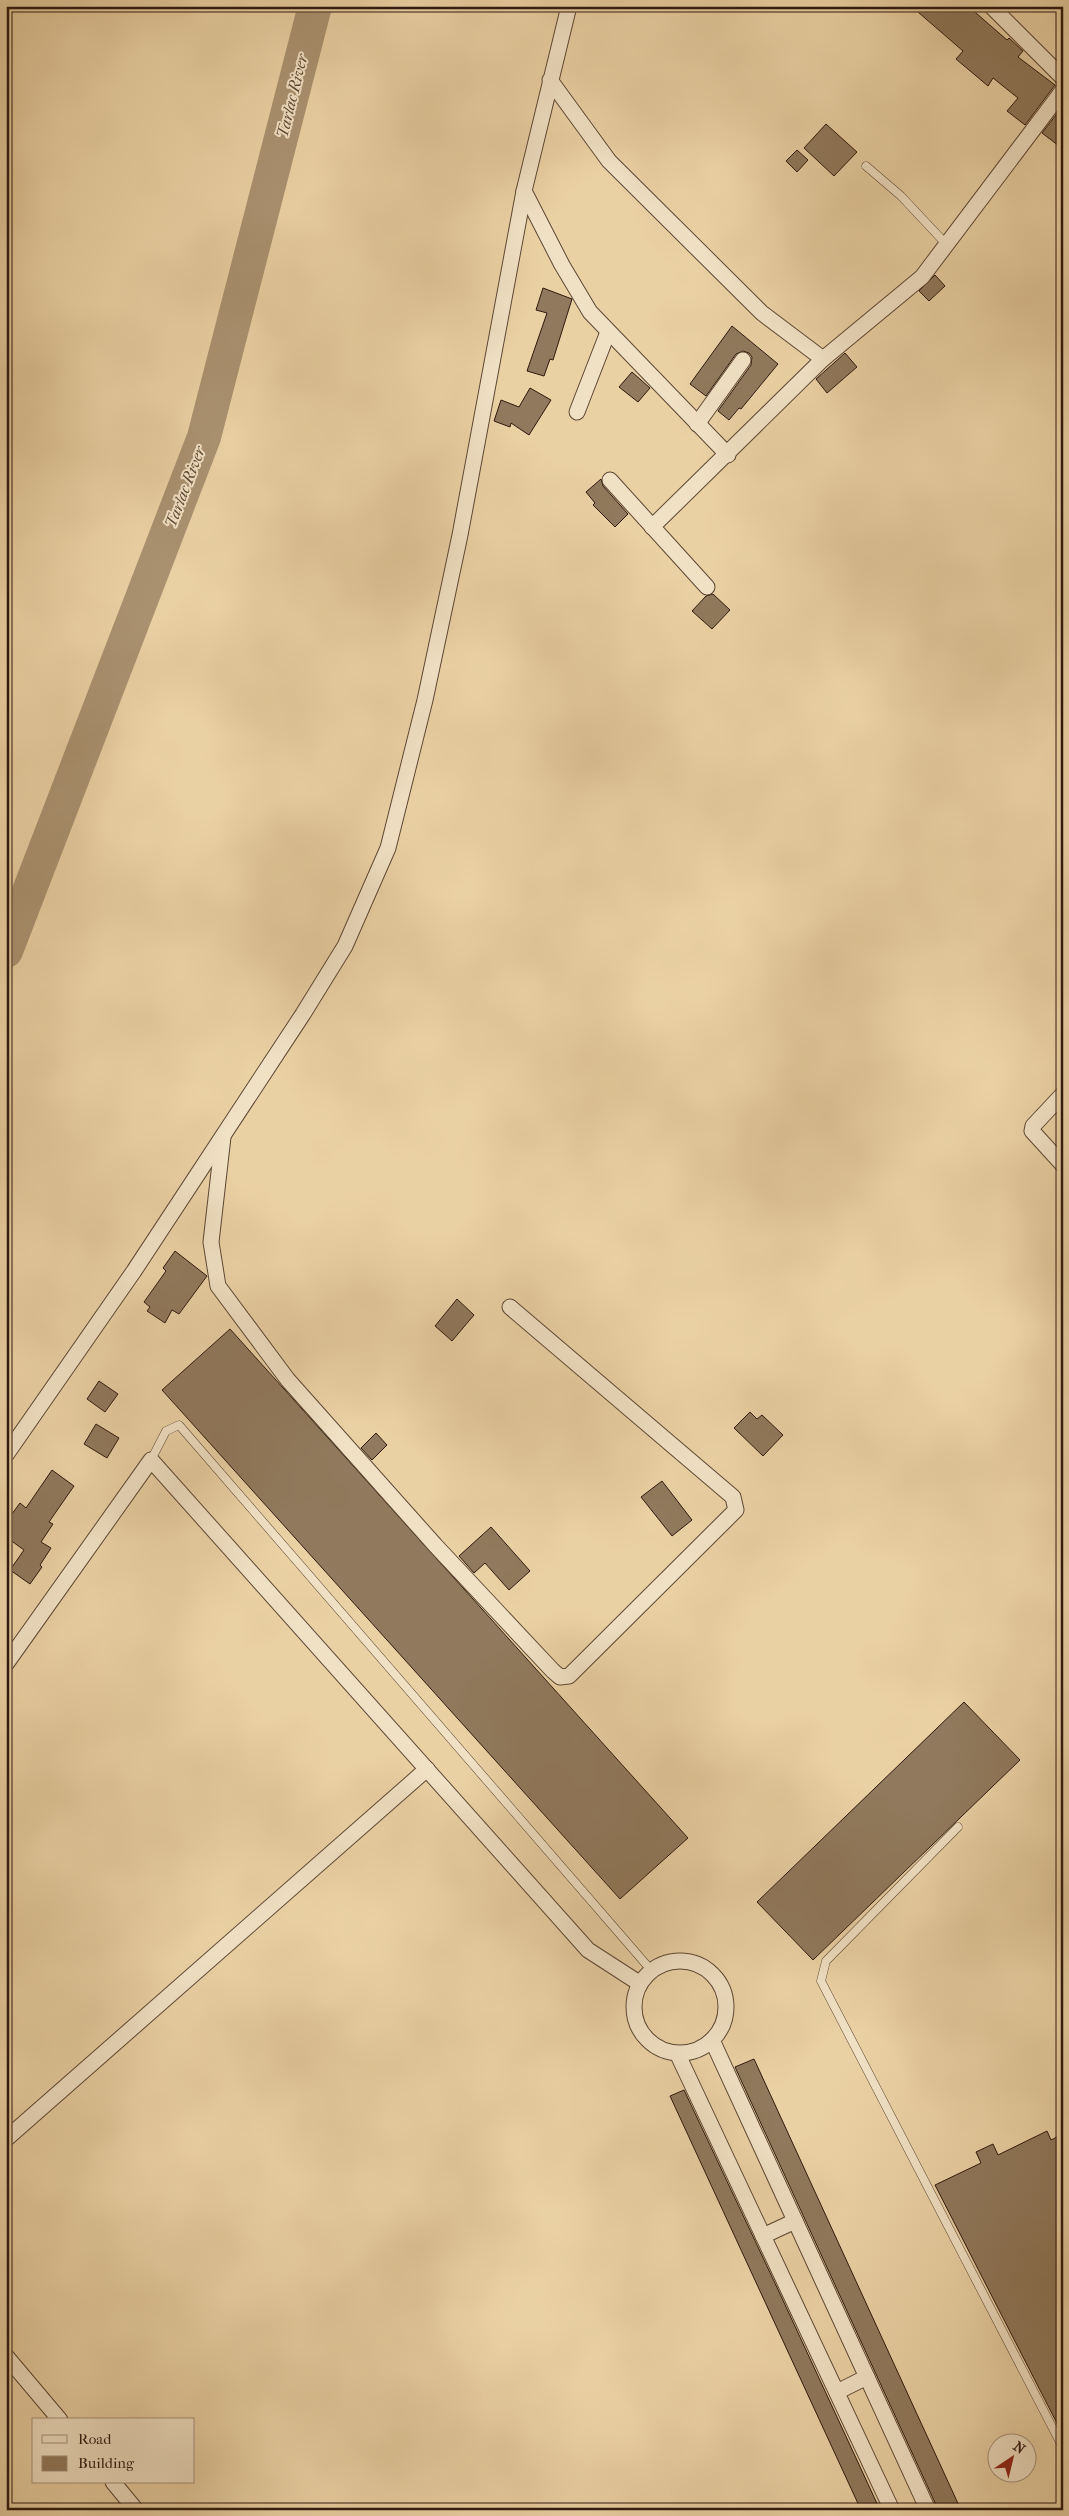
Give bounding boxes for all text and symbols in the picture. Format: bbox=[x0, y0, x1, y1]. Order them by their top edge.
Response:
water label: Tarlac River bbox=[272, 51, 312, 140]
water label: Tarlac River bbox=[161, 442, 210, 530]
legend bbox=[32, 2418, 195, 2484]
text: Road bbox=[78, 2430, 112, 2448]
north arrow bbox=[986, 2434, 1036, 2484]
text: N bbox=[1010, 2438, 1029, 2458]
text: Building bbox=[78, 2454, 135, 2472]

